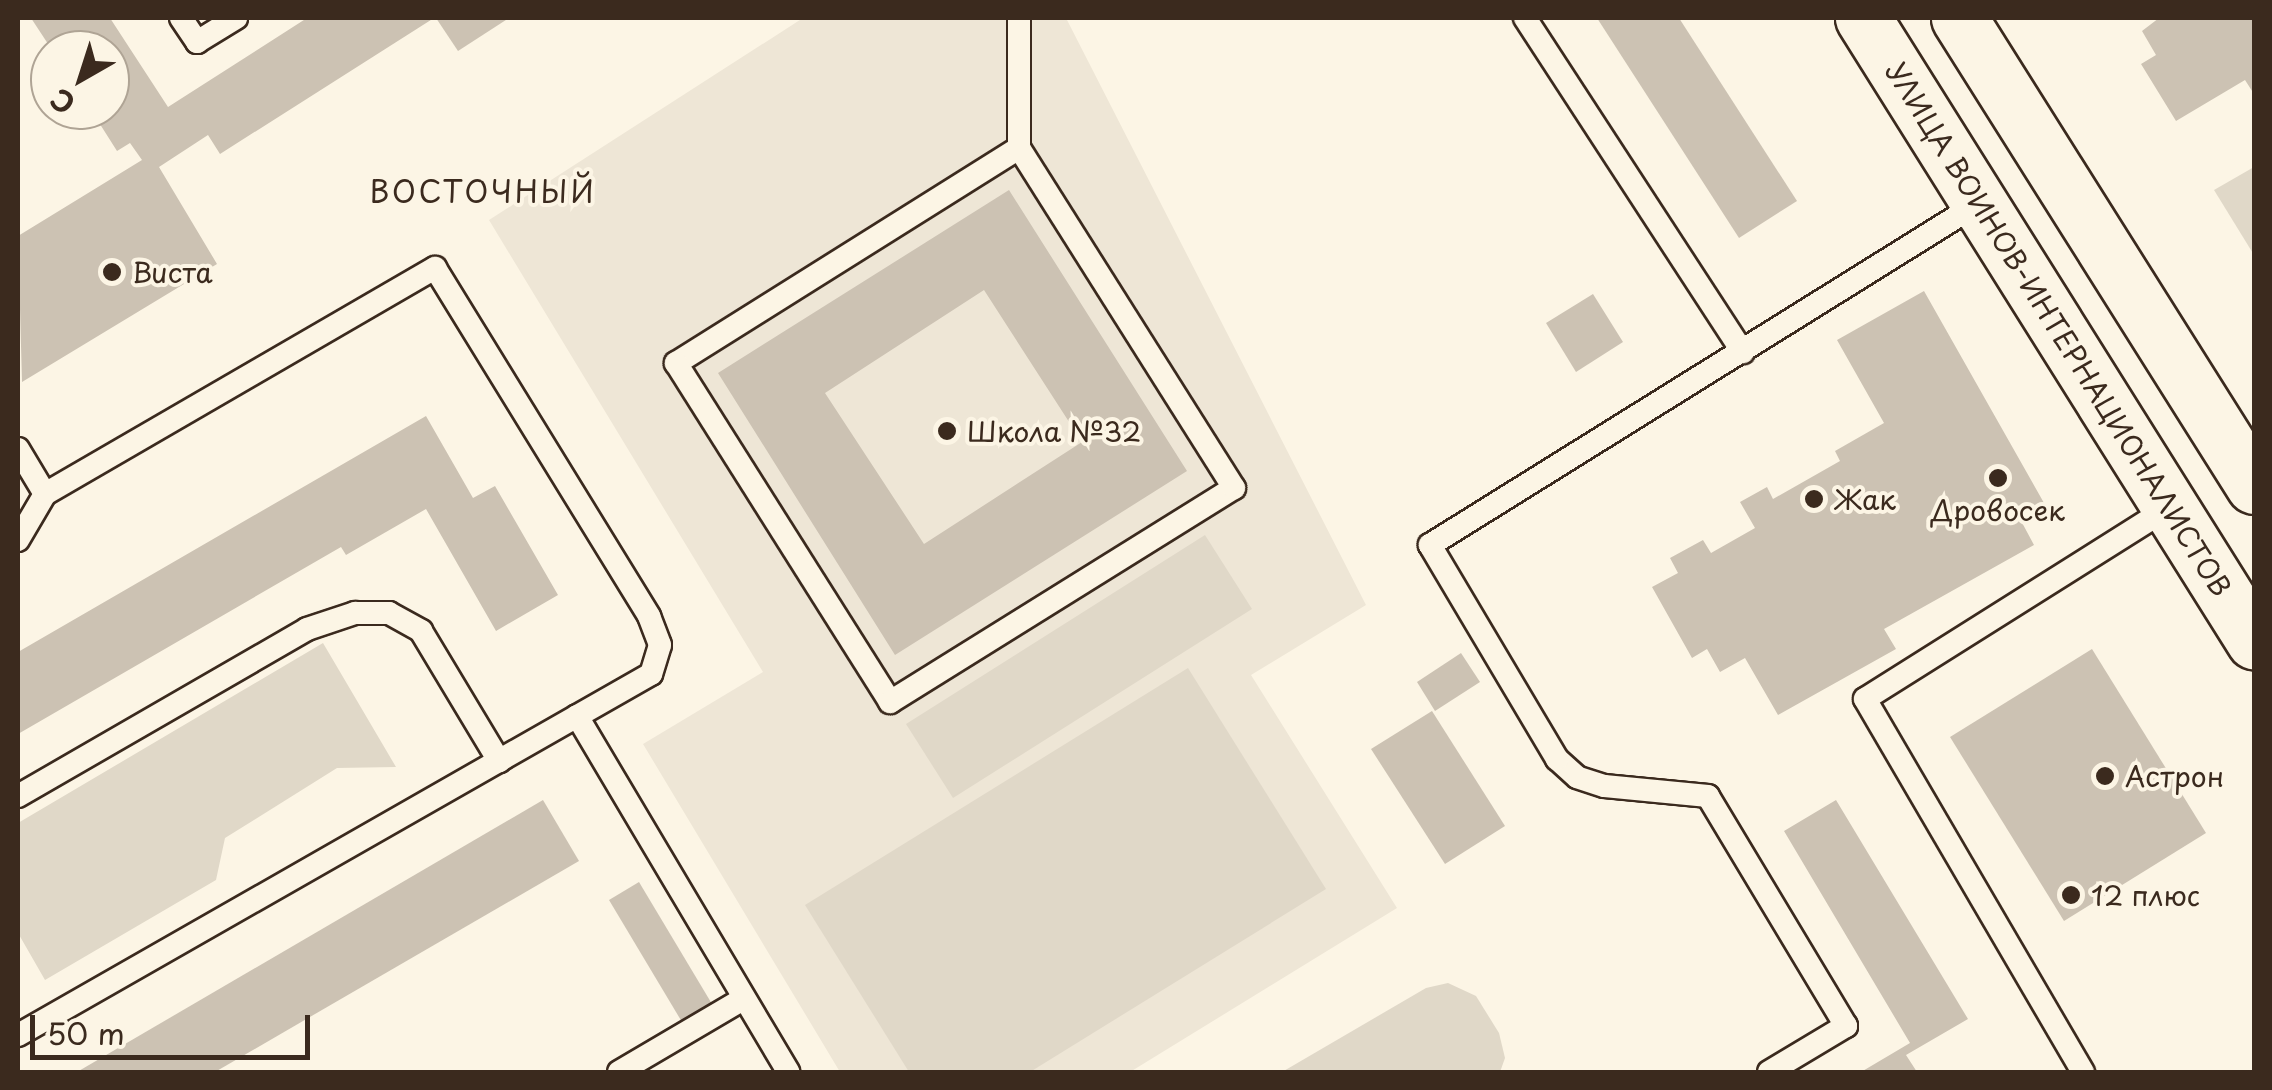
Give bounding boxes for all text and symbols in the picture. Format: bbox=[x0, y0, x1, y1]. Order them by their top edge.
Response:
north arrow bbox=[30, 30, 130, 130]
street label: УЛИЦА ВОИНОВ-ИНТЕРНАЦИОНАЛИСТОВ bbox=[1879, 55, 2239, 603]
text: С bbox=[40, 79, 84, 125]
district label: ВОСТОЧНЫЙ bbox=[370, 173, 596, 209]
place label: Виста bbox=[132, 255, 213, 289]
marker: Виста bbox=[101, 261, 123, 283]
place label: Школа №32 bbox=[967, 414, 1142, 448]
marker: Школа №32 bbox=[936, 420, 958, 442]
marker: Дровосек bbox=[1987, 467, 2009, 489]
place label: Жак bbox=[1834, 482, 1896, 516]
marker: Жак bbox=[1803, 488, 1825, 510]
place label: Дровосек bbox=[1931, 493, 2065, 527]
place label: Астрон bbox=[2125, 759, 2224, 793]
marker: Астрон bbox=[2094, 765, 2116, 787]
place label: 12 плюс bbox=[2091, 878, 2201, 912]
marker: 12 плюс bbox=[2060, 884, 2082, 906]
scale bar bbox=[35, 995, 315, 1057]
text: 50 m bbox=[47, 1010, 125, 1055]

